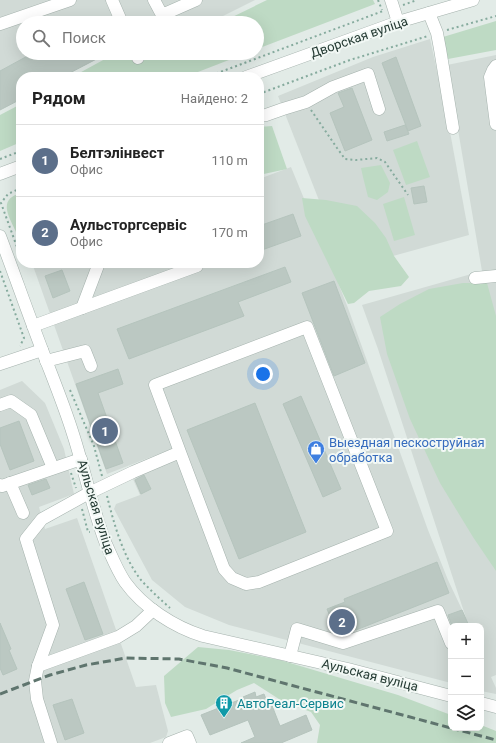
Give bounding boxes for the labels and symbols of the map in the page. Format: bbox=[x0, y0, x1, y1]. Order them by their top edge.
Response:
street label: Дворская вуліца bbox=[308, 13, 410, 61]
your location bbox=[253, 364, 273, 384]
pin: 1 bbox=[92, 416, 118, 446]
place label: Выездная пескоструйная обработка bbox=[329, 435, 485, 465]
shop icon: Выездная пескоструйная обработка bbox=[306, 439, 326, 464]
street label: Аульская вуліца bbox=[74, 458, 118, 556]
pin: 2 bbox=[329, 607, 355, 637]
street label: Аульская вуліца bbox=[320, 656, 420, 694]
building icon: АвтоРеал-Сервис bbox=[214, 693, 234, 718]
place label: АвтоРеал-Сервис bbox=[237, 696, 344, 711]

